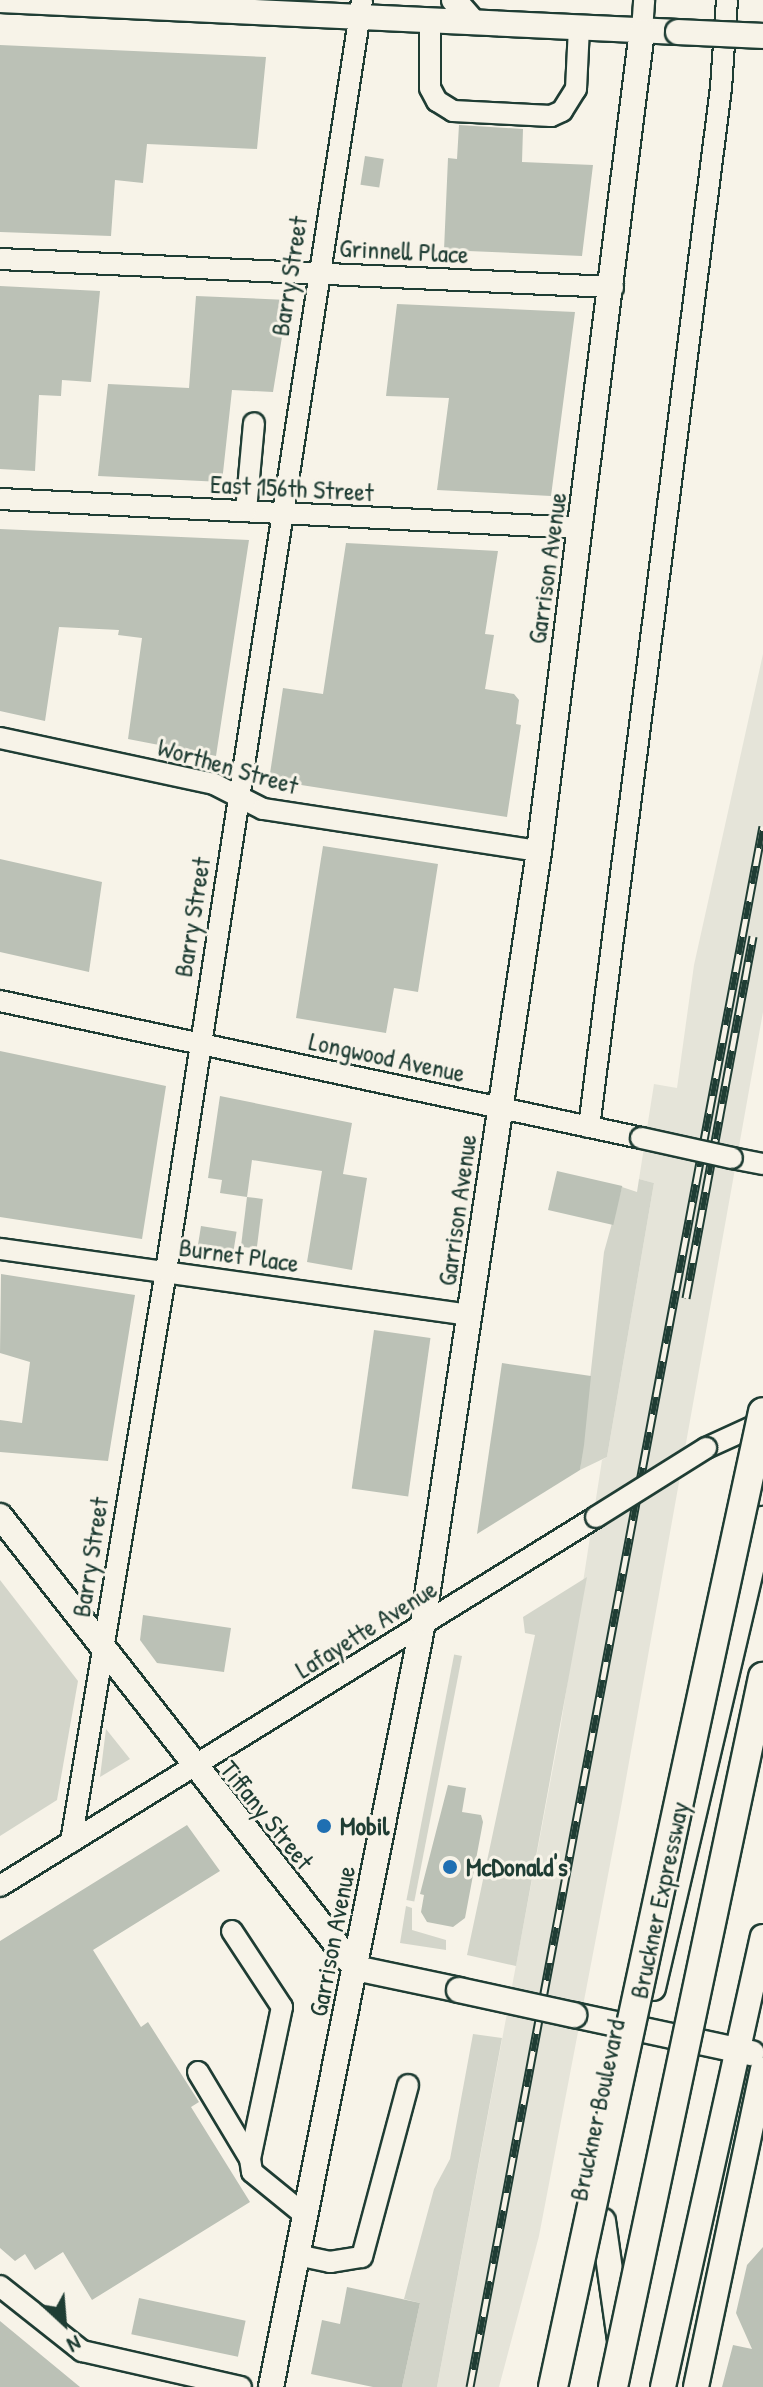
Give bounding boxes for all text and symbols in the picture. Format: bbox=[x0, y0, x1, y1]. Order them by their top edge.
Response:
street label: Barry Street bbox=[264, 214, 314, 338]
street label: Grinnell Place bbox=[339, 232, 469, 270]
street label: East 156th Street bbox=[209, 468, 375, 508]
street label: Garrison Avenue bbox=[521, 490, 573, 646]
street label: Worthen Street bbox=[154, 731, 302, 801]
street label: Barry Street bbox=[167, 855, 217, 979]
street label: Longwood Avenue bbox=[306, 1025, 468, 1089]
street label: Garrison Avenue bbox=[431, 1132, 483, 1288]
street label: Burnet Place bbox=[177, 1231, 301, 1279]
street label: Barry Street bbox=[65, 1495, 115, 1619]
street label: Lafayette Avenue bbox=[290, 1573, 442, 1685]
street label: Tiffany Street bbox=[214, 1754, 320, 1876]
street label: Bruckner Expressway bbox=[623, 1799, 695, 2001]
place label: Mobil bbox=[340, 1810, 389, 1842]
marker: Mobil bbox=[315, 1817, 333, 1835]
place label: McDonald's bbox=[466, 1851, 568, 1883]
marker: McDonald's bbox=[441, 1858, 459, 1876]
street label: Garrison Avenue bbox=[302, 1863, 362, 2019]
street label: Bruckner Boulevard bbox=[563, 2016, 631, 2204]
north arrow bbox=[24, 2283, 104, 2363]
text: N bbox=[63, 2329, 86, 2361]

